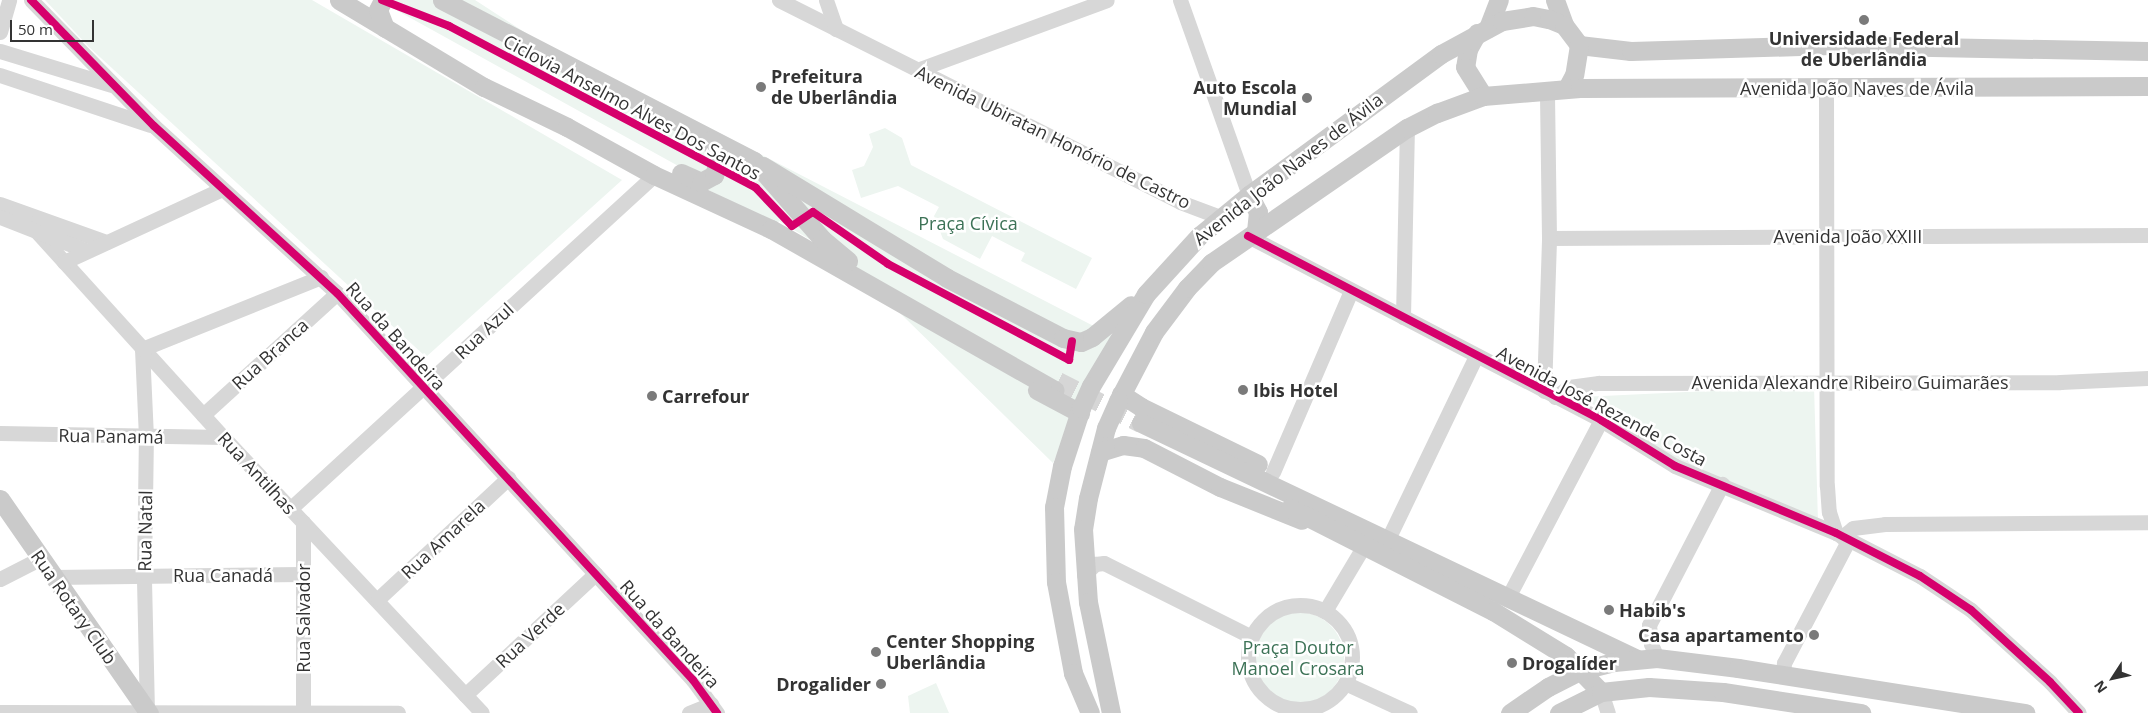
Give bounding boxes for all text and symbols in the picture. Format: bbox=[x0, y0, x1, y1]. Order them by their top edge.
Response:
scale bar bbox=[12, 10, 96, 42]
marker: Universidade Federal de Uberlândia bbox=[1858, 14, 1870, 26]
text: 50 m bbox=[18, 19, 53, 39]
place label: Universidade Federal de Uberlândia bbox=[1769, 28, 1959, 70]
street label: Ciclovia Anselmo Alves Dos Santos bbox=[500, 30, 764, 184]
street label: Avenida Ubiratan Honório de Castro bbox=[912, 61, 1194, 213]
place label: Prefeitura de Uberlândia bbox=[771, 66, 897, 108]
place label: Auto Escola Mundial bbox=[1193, 77, 1297, 120]
street label: Avenida João Naves de Ávila bbox=[1740, 77, 1974, 99]
marker: Prefeitura de Uberlândia bbox=[755, 81, 767, 93]
street label: Avenida João Naves de Ávila bbox=[1189, 88, 1387, 250]
marker: Auto Escola Mundial bbox=[1301, 92, 1313, 104]
park label: Praça Cívica bbox=[918, 212, 1018, 234]
street label: Avenida João XXIII bbox=[1774, 225, 1922, 247]
street label: Rua da Bandeira bbox=[342, 277, 450, 395]
street label: Rua Azul bbox=[450, 298, 518, 364]
street label: Rua Branca bbox=[227, 314, 313, 394]
street label: Avenida José Rezende Costa bbox=[1493, 341, 1711, 471]
street label: Avenida Alexandre Ribeiro Guimarães bbox=[1692, 371, 2008, 393]
place label: Ibis Hotel bbox=[1253, 379, 1338, 401]
marker: Ibis Hotel bbox=[1237, 384, 1249, 396]
place label: Carrefour bbox=[662, 385, 749, 407]
marker: Carrefour bbox=[646, 390, 658, 402]
street label: Rua Panamá bbox=[58, 424, 164, 448]
street label: Rua Antilhas bbox=[214, 427, 300, 519]
street label: Rua Natal bbox=[133, 490, 157, 572]
street label: Rua Amarela bbox=[397, 495, 489, 583]
street label: Rua Rotary Club bbox=[27, 546, 121, 668]
street label: Rua Salvador bbox=[292, 563, 314, 673]
street label: Rua Canadá bbox=[173, 564, 273, 586]
street label: Rua da Bandeira bbox=[616, 575, 724, 693]
street label: Rua Verde bbox=[491, 598, 569, 672]
place label: Habib's bbox=[1619, 599, 1686, 621]
marker: Habib's bbox=[1603, 604, 1615, 616]
place label: Casa apartamento bbox=[1638, 624, 1804, 646]
marker: Casa apartamento bbox=[1808, 629, 1820, 641]
place label: Center Shopping Uberlândia bbox=[886, 631, 1034, 674]
park label: Praça Doutor Manoel Crosara bbox=[1232, 637, 1364, 680]
marker: Center Shopping Uberlândia bbox=[870, 646, 882, 658]
place label: Drogalíder bbox=[1522, 652, 1617, 674]
north arrow bbox=[2088, 653, 2138, 703]
marker: Drogalíder bbox=[1506, 657, 1518, 669]
place label: Drogalider bbox=[776, 673, 871, 695]
text: N bbox=[2089, 677, 2111, 697]
marker: Drogalider bbox=[875, 678, 887, 690]

